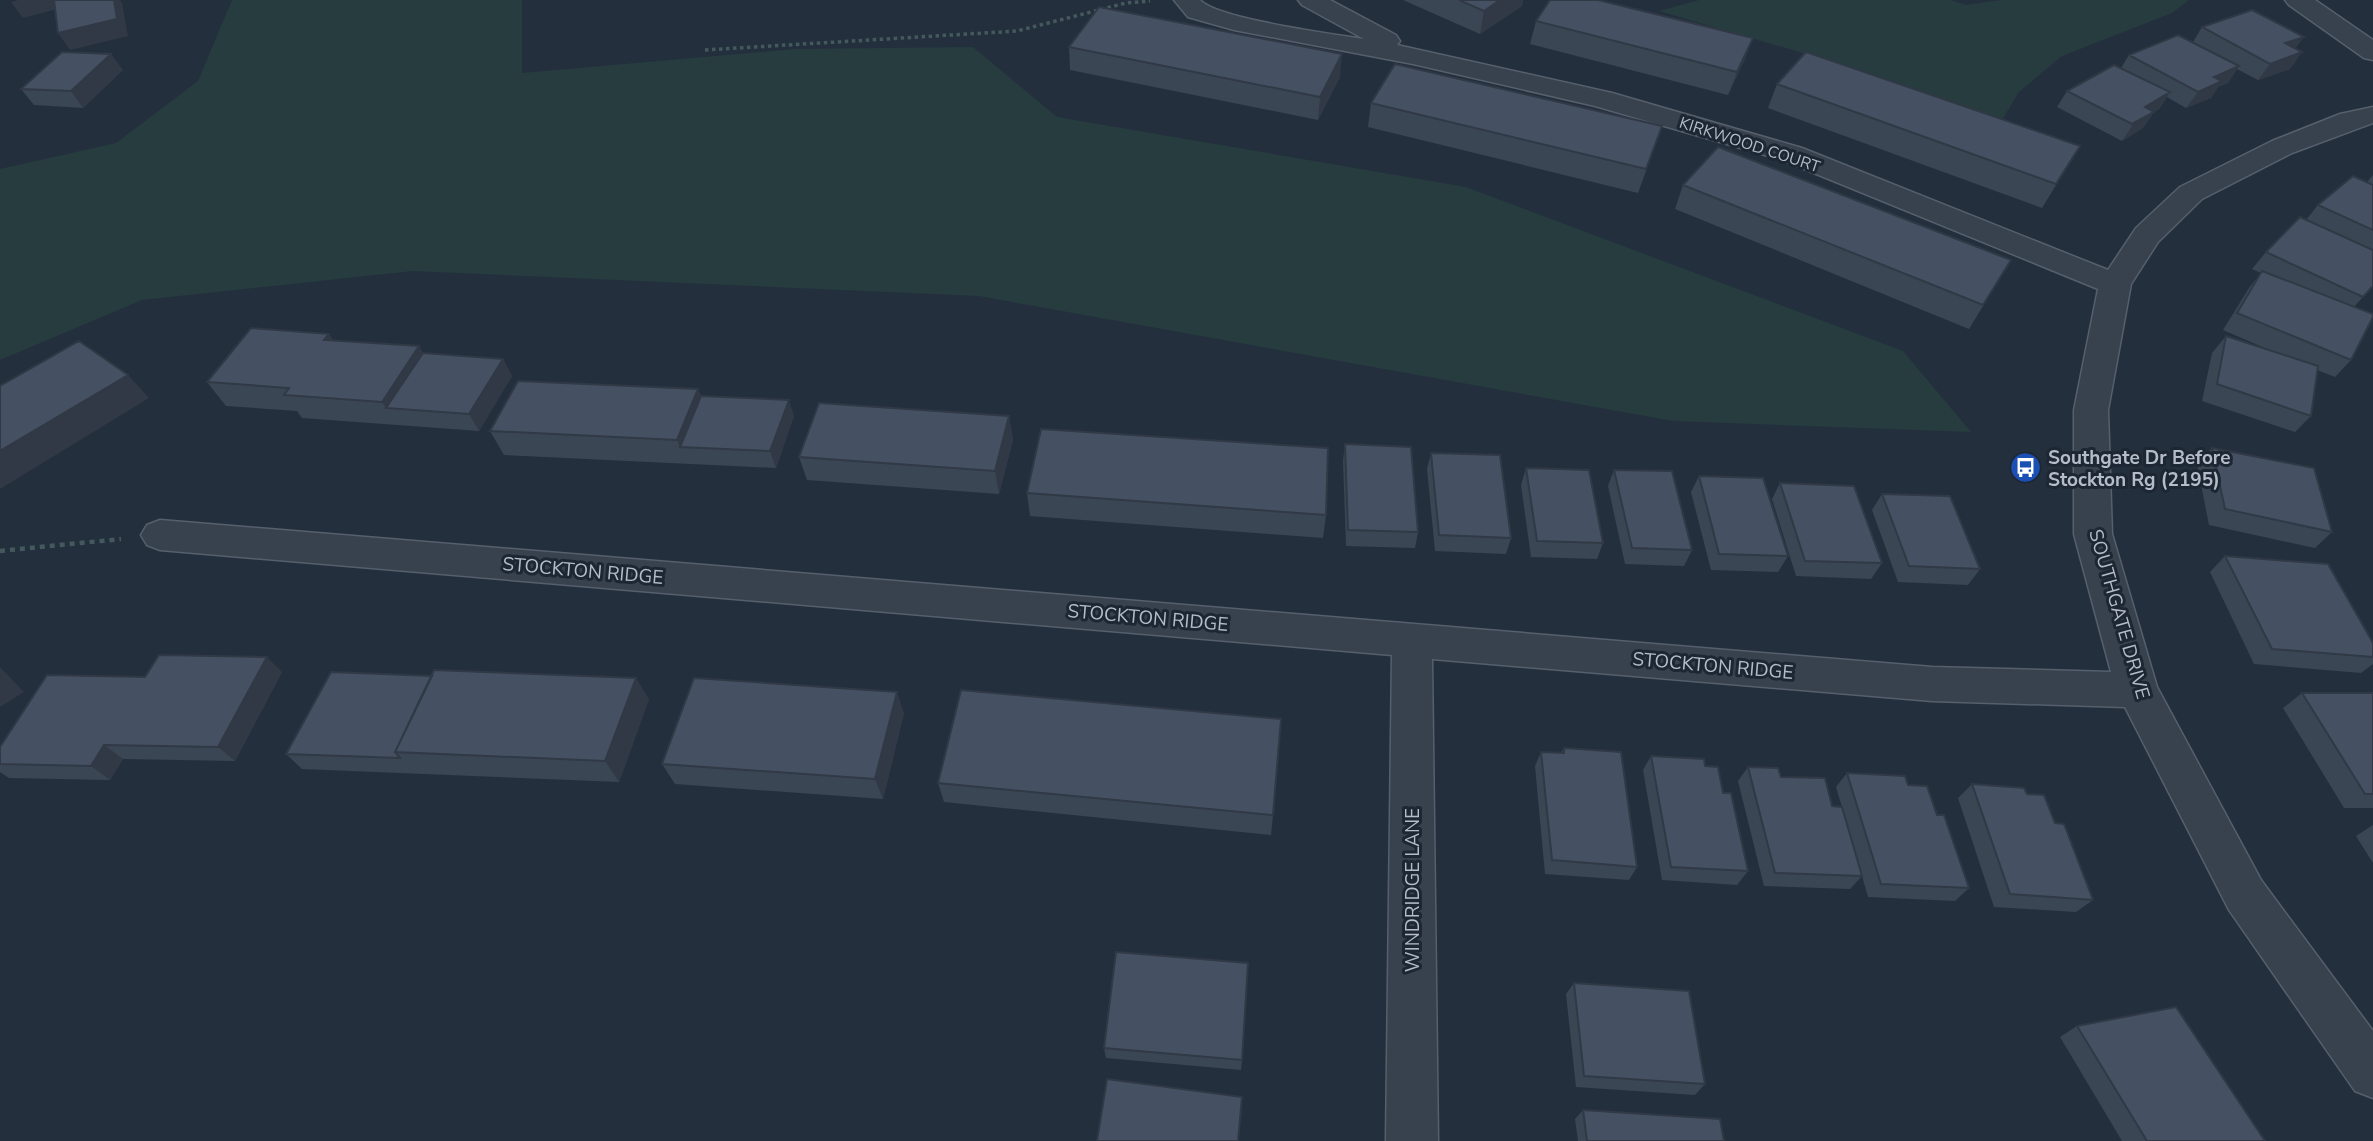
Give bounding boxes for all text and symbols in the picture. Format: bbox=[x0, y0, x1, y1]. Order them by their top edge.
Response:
street label: KIRKWOOD COURT bbox=[1676, 112, 1823, 178]
place label: Southgate Dr Before Stockton Rg (2195) bbox=[2048, 445, 2230, 493]
bus stop icon: Southgate Dr Before Stockton Rg (2195) bbox=[2008, 451, 2042, 485]
street label: SOUTHGATE DRIVE bbox=[2082, 526, 2156, 702]
street label: STOCKTON RIDGE bbox=[501, 551, 664, 591]
street label: STOCKTON RIDGE bbox=[1066, 598, 1229, 638]
street label: STOCKTON RIDGE bbox=[1631, 646, 1794, 686]
street label: WINDRIDGE LANE bbox=[1400, 808, 1426, 972]

